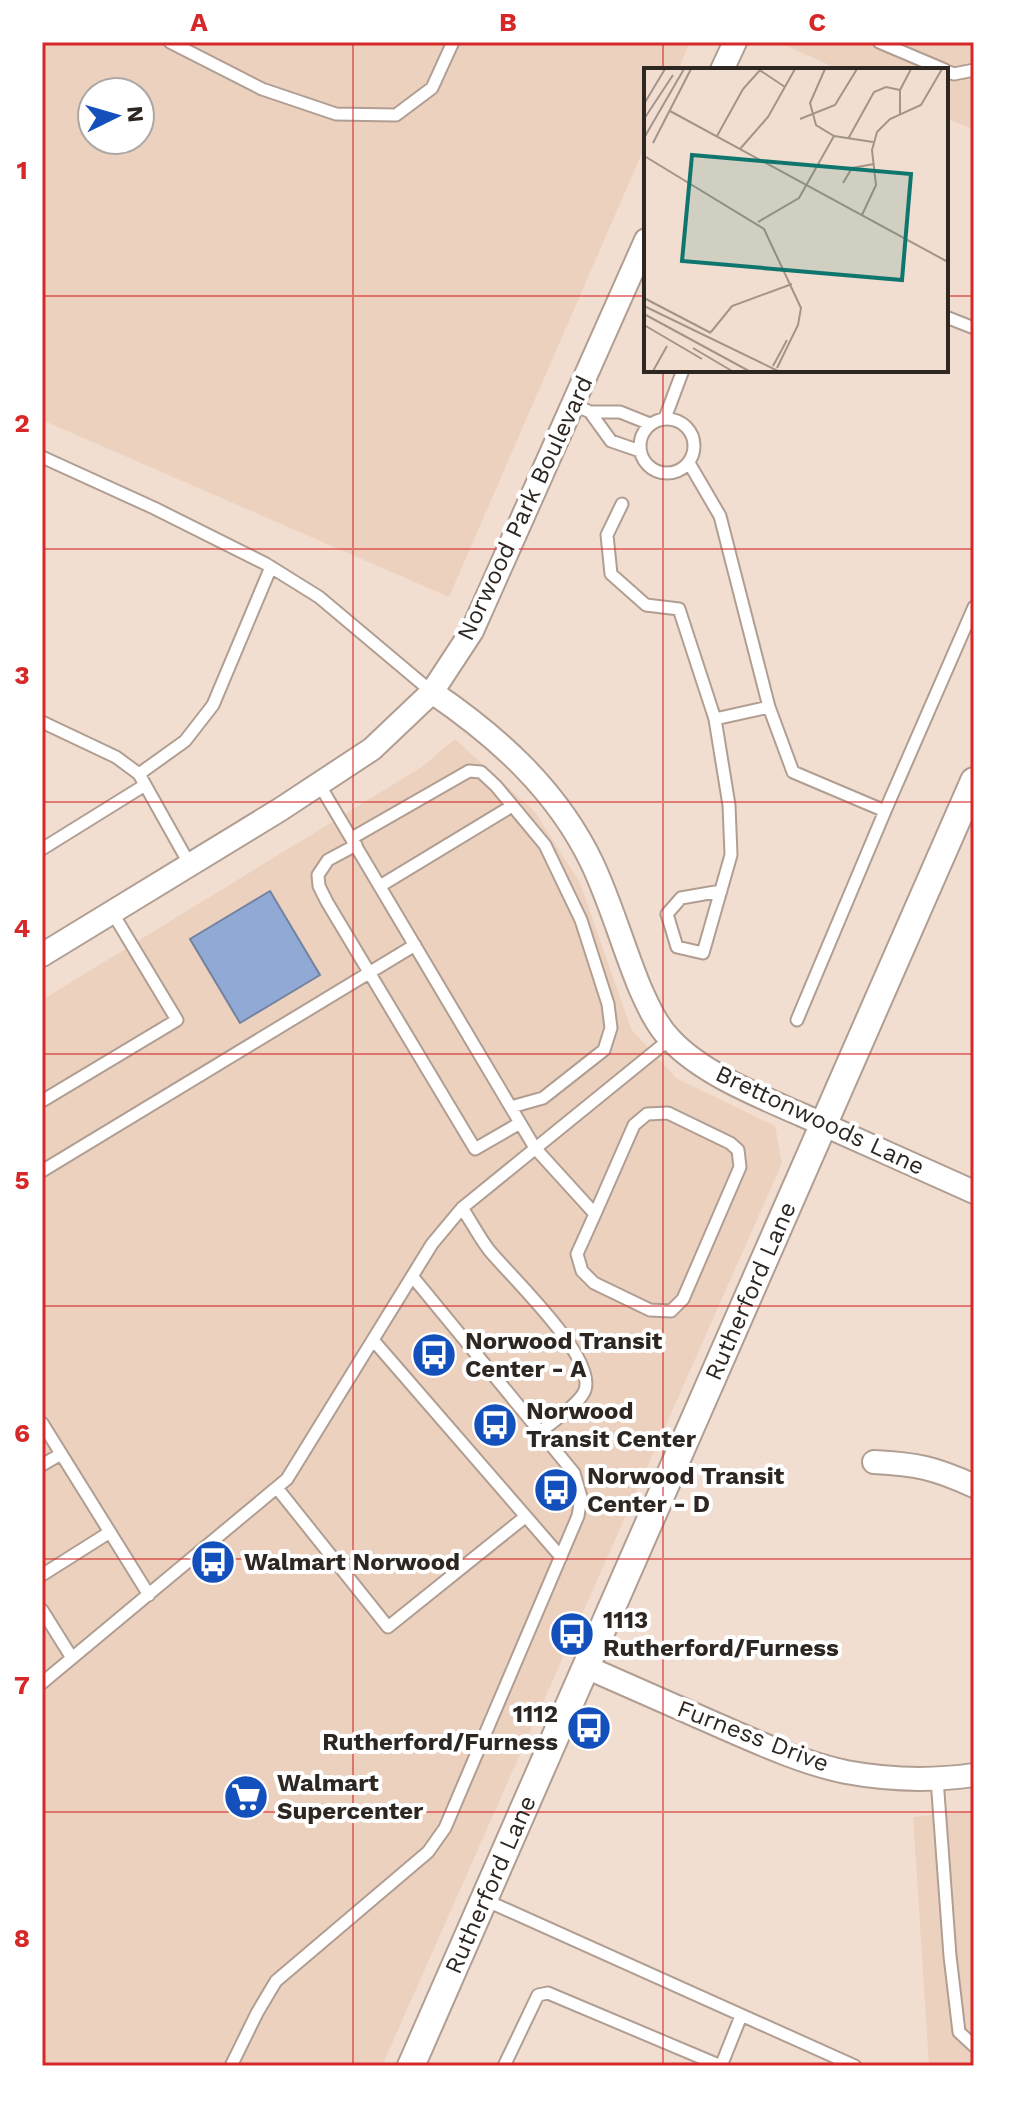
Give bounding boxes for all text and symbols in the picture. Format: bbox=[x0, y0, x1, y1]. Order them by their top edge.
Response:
text: A bbox=[190, 7, 208, 37]
text: B bbox=[499, 7, 517, 37]
text: C bbox=[808, 7, 826, 37]
inset map bbox=[644, 68, 948, 372]
north arrow bbox=[76, 76, 156, 156]
text: N bbox=[122, 105, 149, 124]
text: 1 bbox=[16, 155, 28, 185]
street label: Norwood Park Boulevard bbox=[451, 371, 599, 645]
text: 2 bbox=[14, 408, 30, 438]
text: 3 bbox=[14, 660, 30, 690]
text: 4 bbox=[14, 913, 31, 943]
street label: Brettonwoods Lane bbox=[711, 1059, 929, 1181]
text: 5 bbox=[14, 1165, 30, 1195]
street label: Rutherford Lane bbox=[699, 1198, 802, 1385]
place label: Norwood Transit Center - A bbox=[465, 1327, 663, 1383]
bus stop icon: Norwood Transit Center - A bbox=[410, 1331, 458, 1379]
place label: Norwood Transit Center bbox=[526, 1397, 697, 1453]
bus stop icon: Norwood Transit Center bbox=[471, 1401, 519, 1449]
text: 6 bbox=[14, 1418, 30, 1448]
place label: Norwood Transit Center - D bbox=[587, 1462, 785, 1518]
bus stop icon: Norwood Transit Center - D bbox=[532, 1466, 580, 1514]
bus stop icon: Walmart Norwood bbox=[189, 1538, 237, 1586]
place label: Walmart Norwood bbox=[244, 1548, 460, 1576]
place label: 1113 Rutherford/Furness bbox=[603, 1606, 839, 1662]
bus stop icon: 1113 Rutherford/Furness bbox=[548, 1610, 596, 1658]
text: 7 bbox=[14, 1670, 30, 1700]
street label: Furness Drive bbox=[673, 1694, 833, 1778]
place label: 1112 Rutherford/Furness bbox=[322, 1700, 558, 1756]
bus stop icon: 1112 Rutherford/Furness bbox=[565, 1704, 613, 1752]
place label: Walmart Supercenter bbox=[277, 1769, 424, 1825]
supermarket icon: Walmart Supercenter bbox=[222, 1773, 270, 1821]
street label: Rutherford Lane bbox=[439, 1791, 542, 1978]
text: 8 bbox=[14, 1923, 30, 1953]

